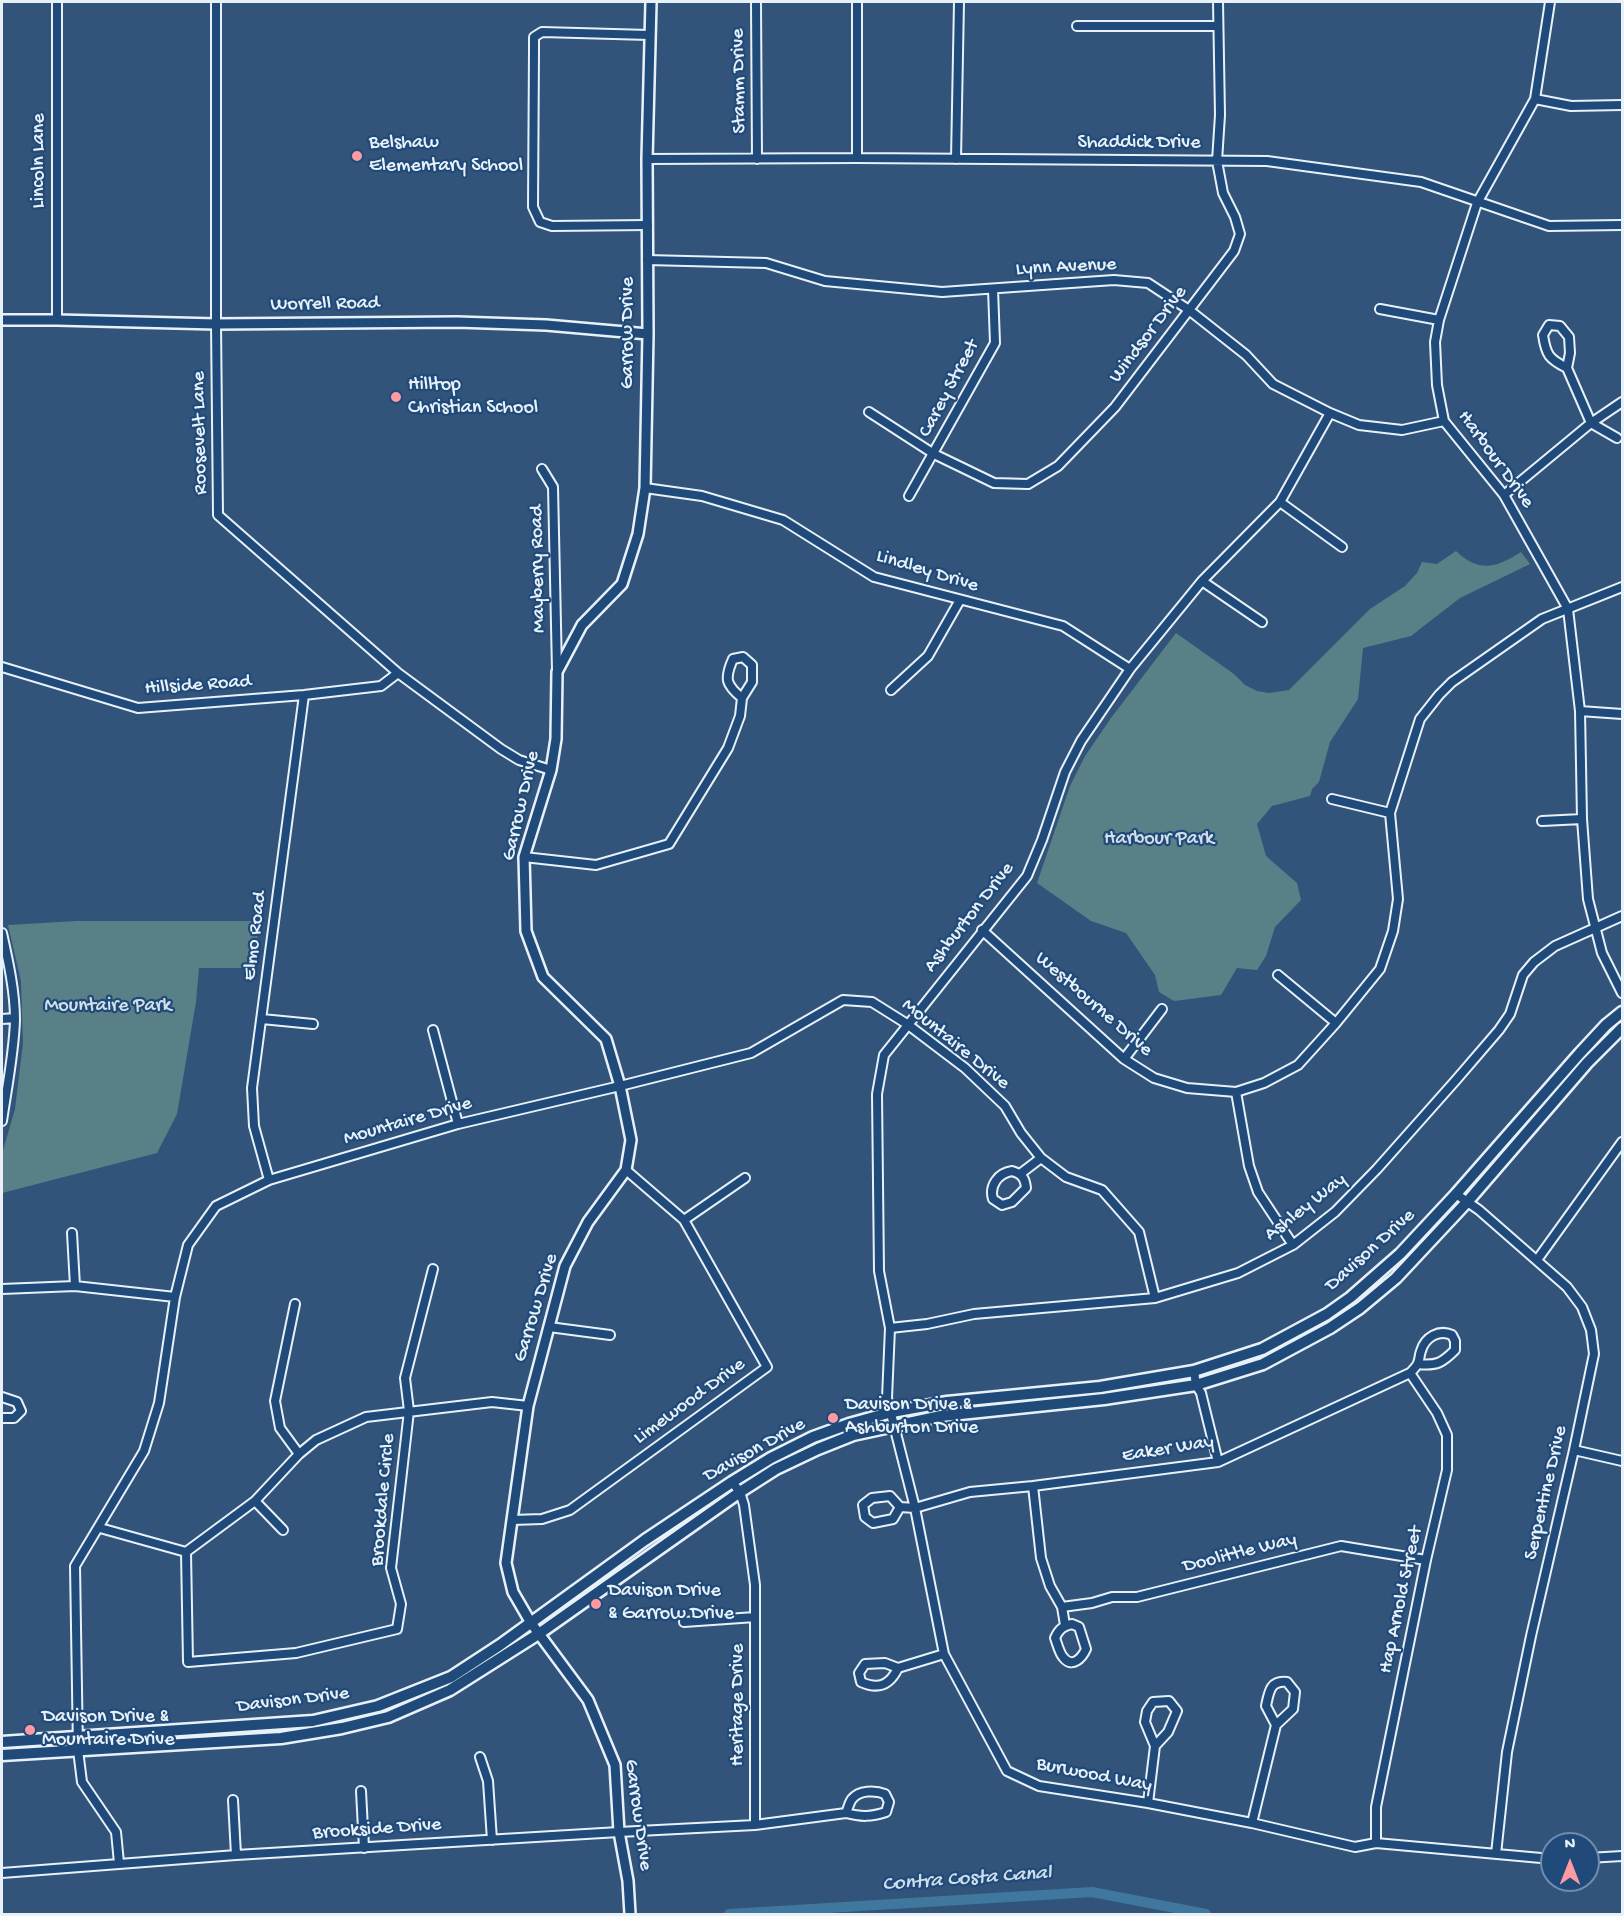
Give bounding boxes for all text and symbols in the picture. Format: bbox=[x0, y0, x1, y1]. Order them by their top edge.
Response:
street label: Stamm Drive bbox=[727, 28, 753, 134]
street label: Lincoln Lane bbox=[28, 113, 52, 209]
place label: Belshaw Elementary School bbox=[369, 132, 523, 179]
street label: Shaddick Drive bbox=[1078, 132, 1200, 156]
marker: Belshaw Elementary School bbox=[350, 149, 364, 163]
street label: Lynn Avenue bbox=[1015, 253, 1117, 283]
street label: Garrow Drive bbox=[617, 277, 641, 389]
street label: Windsor Drive bbox=[1105, 282, 1193, 388]
street label: Worrell Road bbox=[270, 292, 380, 318]
street label: Carey Street bbox=[914, 336, 986, 442]
street label: Roosevelt Lane bbox=[188, 371, 214, 495]
place label: Hilltop Christian School bbox=[408, 374, 538, 421]
marker: Hilltop Christian School bbox=[389, 390, 403, 404]
street label: Harbour Drive bbox=[1451, 406, 1539, 514]
street label: Mayberry Road bbox=[526, 505, 552, 633]
street label: Lindley Drive bbox=[873, 545, 981, 599]
street label: Hillside Road bbox=[144, 670, 252, 702]
street label: Garrow Drive bbox=[498, 749, 546, 863]
park label: Harbour Park bbox=[1104, 828, 1214, 852]
street label: Ashburton Drive bbox=[920, 858, 1020, 978]
street label: Elmo Road bbox=[239, 890, 273, 982]
street label: Westbourne Drive bbox=[1029, 947, 1157, 1063]
street label: Mountaire Drive bbox=[896, 994, 1014, 1096]
park label: Mountaire Park bbox=[44, 995, 172, 1019]
street label: Mountaire Drive bbox=[341, 1092, 475, 1152]
street label: Ashley Way bbox=[1260, 1169, 1352, 1247]
street label: Davison Drive bbox=[1321, 1204, 1421, 1298]
street label: Garrow Drive bbox=[509, 1251, 565, 1365]
street label: Limewood Drive bbox=[629, 1353, 751, 1451]
place label: Davison Drive & Ashburton Drive bbox=[845, 1394, 978, 1441]
marker: Davison Drive & Ashburton Drive bbox=[826, 1411, 840, 1425]
street label: Davison Drive bbox=[700, 1413, 810, 1489]
street label: Serpentine Drive bbox=[1520, 1424, 1574, 1562]
street label: Eaker Way bbox=[1120, 1431, 1216, 1469]
street label: Brookdale Circle bbox=[366, 1433, 402, 1567]
street label: Hap Arnold Street bbox=[1375, 1524, 1429, 1676]
street label: Doolittle Way bbox=[1181, 1528, 1299, 1580]
place label: Davison Drive & Garrow Drive bbox=[608, 1580, 734, 1627]
marker: Davison Drive & Garrow Drive bbox=[589, 1597, 603, 1611]
street label: Heritage Drive bbox=[727, 1644, 751, 1766]
street label: Davison Drive bbox=[236, 1682, 350, 1720]
place label: Davison Drive & Mountaire Drive bbox=[42, 1706, 174, 1753]
marker: Davison Drive & Mountaire Drive bbox=[23, 1723, 37, 1737]
street label: Burwood Way bbox=[1034, 1753, 1154, 1799]
street label: Garrow Drive bbox=[617, 1758, 657, 1872]
street label: Brookside Drive bbox=[312, 1814, 442, 1846]
north arrow bbox=[1540, 1832, 1600, 1892]
text: N bbox=[1565, 1836, 1575, 1855]
water label: Contra Costa Canal bbox=[882, 1862, 1052, 1898]

